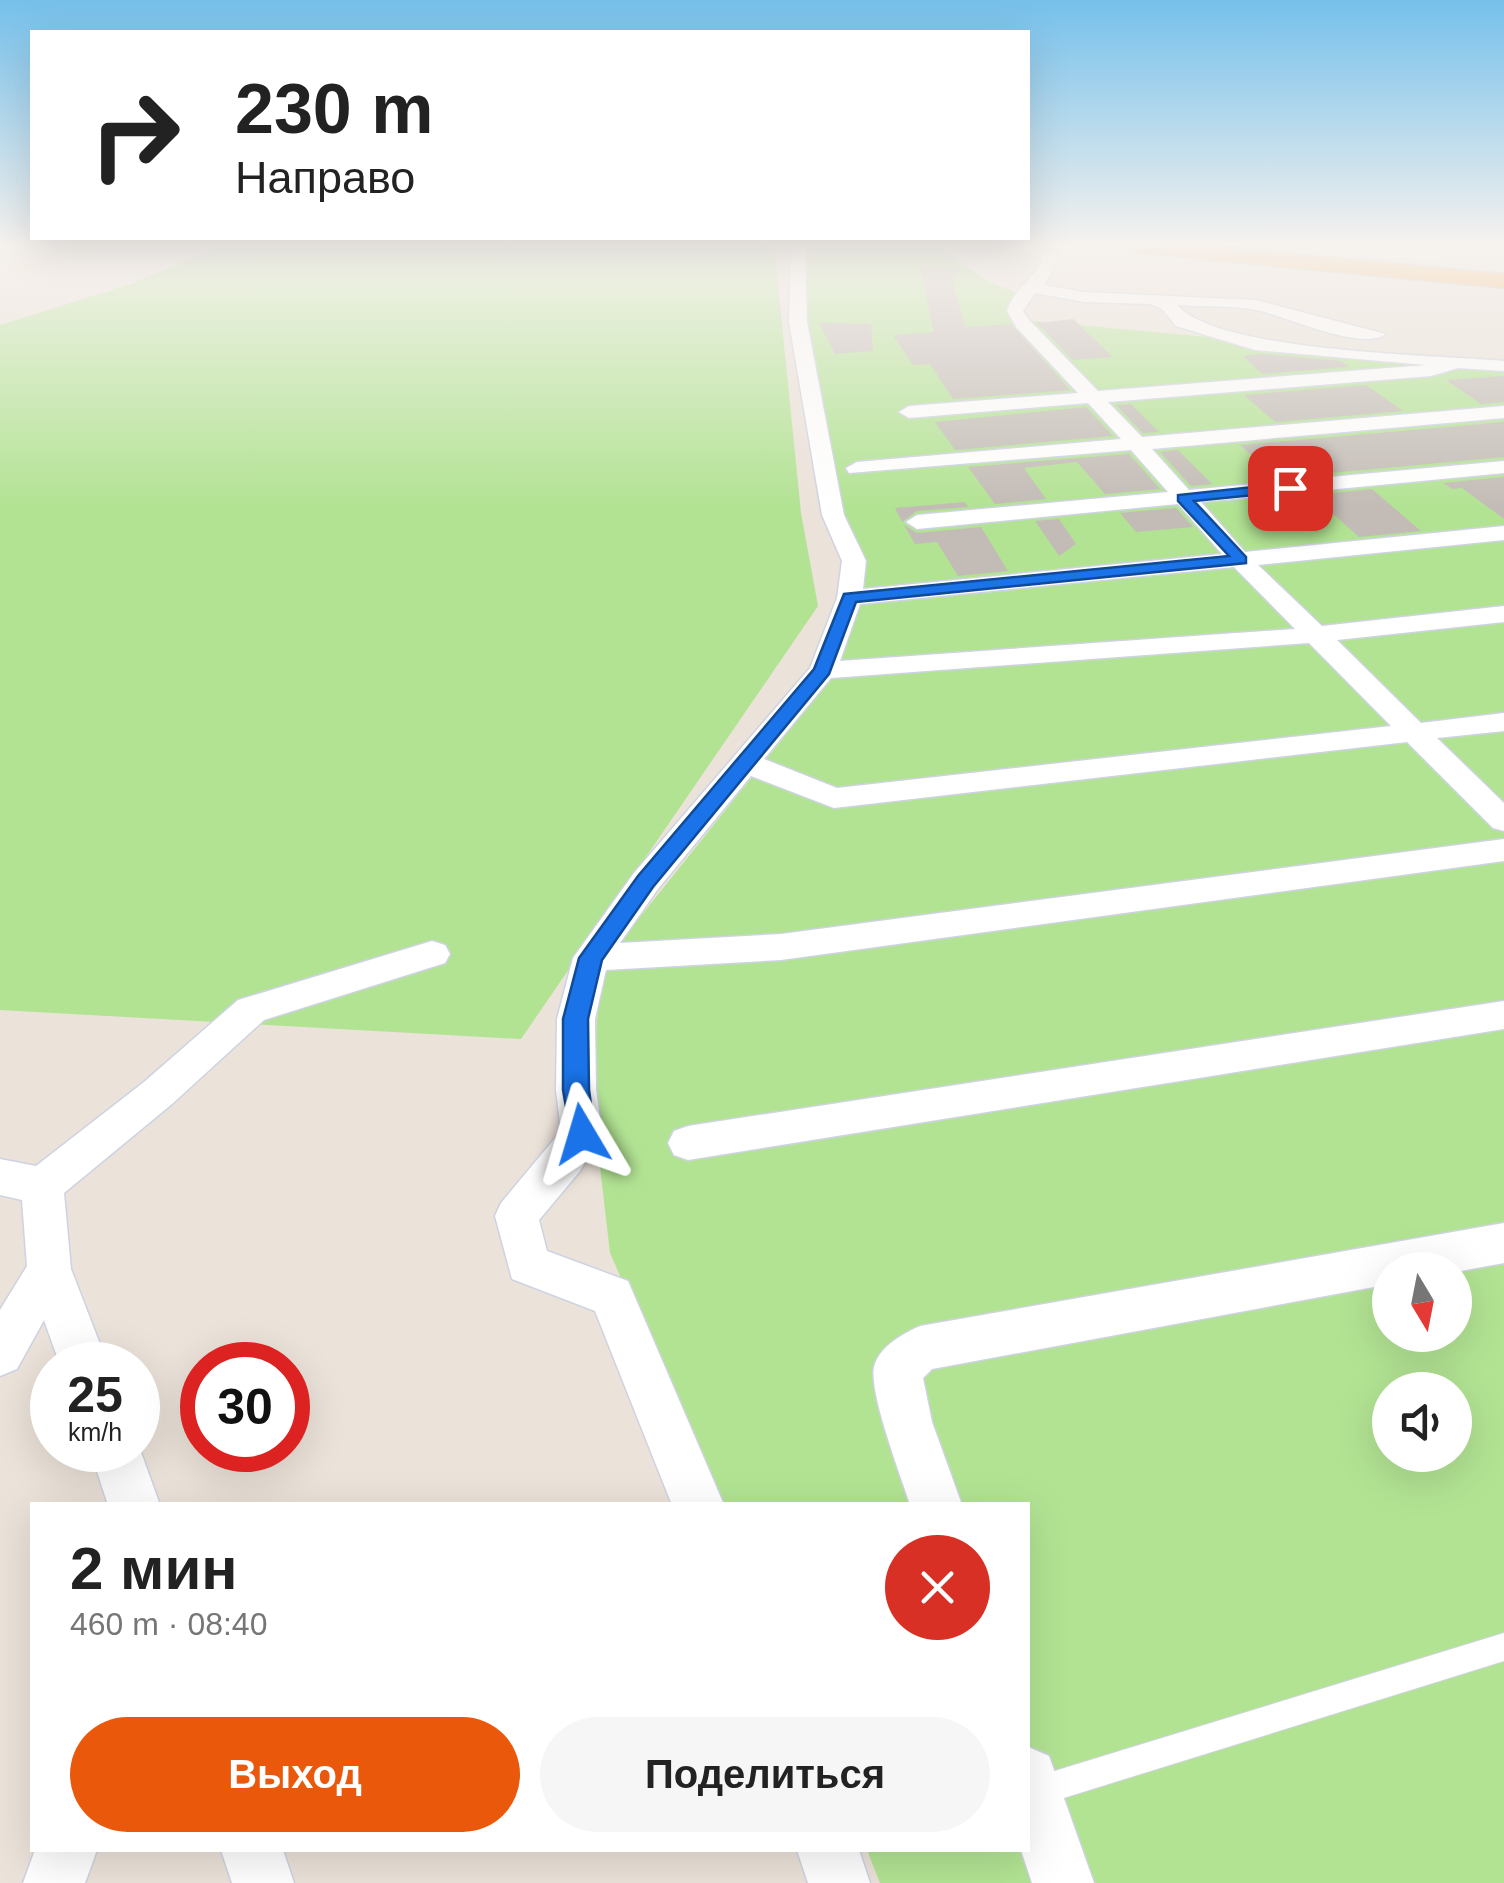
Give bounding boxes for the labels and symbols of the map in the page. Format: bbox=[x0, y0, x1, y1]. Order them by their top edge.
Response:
pin bbox=[1248, 446, 1333, 531]
position arrow bbox=[530, 1082, 634, 1186]
north arrow bbox=[1372, 1252, 1472, 1352]
speed limit sign: 30 bbox=[180, 1342, 310, 1472]

